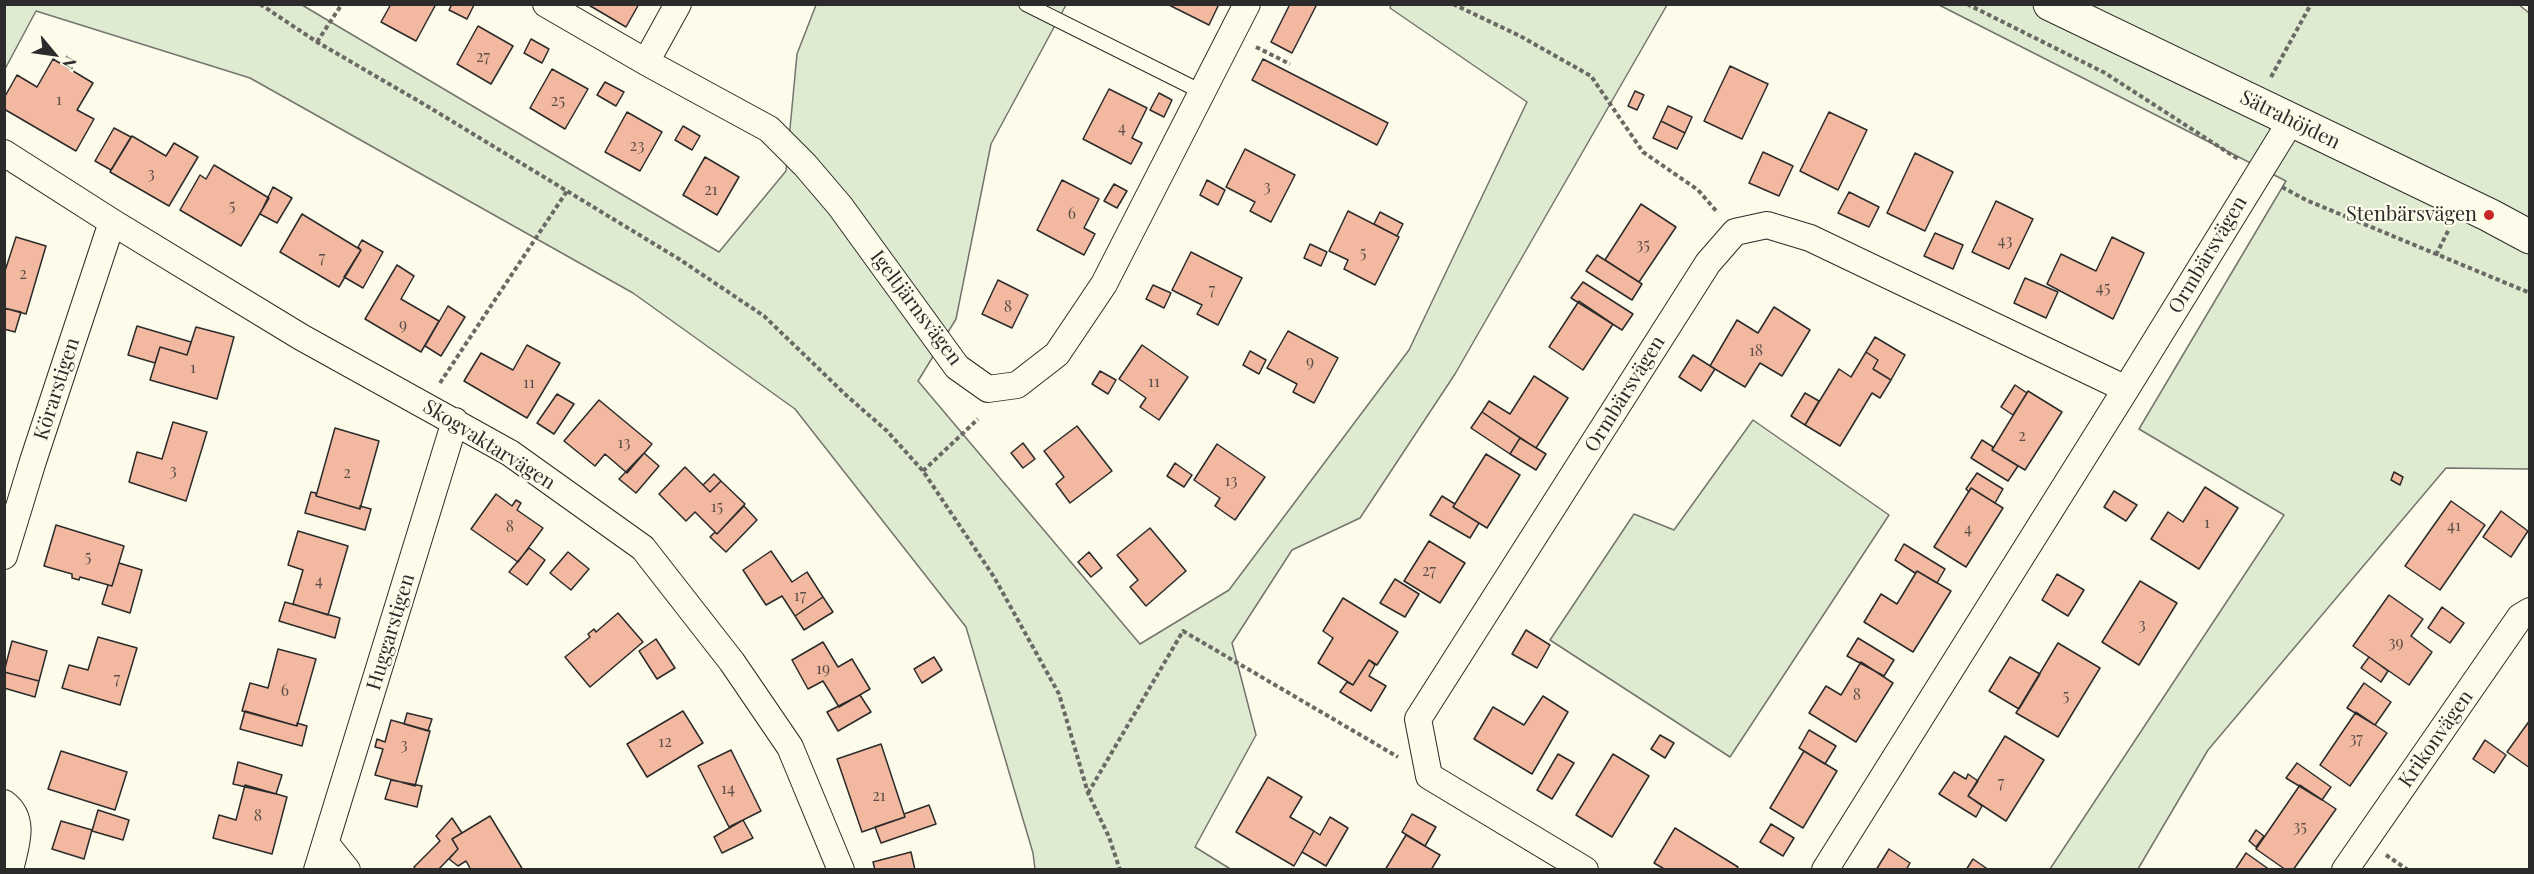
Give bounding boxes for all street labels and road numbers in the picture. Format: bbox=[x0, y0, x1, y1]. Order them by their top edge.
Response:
street label: Sätrahöjden bbox=[2236, 85, 2344, 155]
street label: Ormbärsvägen bbox=[2164, 192, 2252, 318]
street label: Igeltjärnsvägen bbox=[865, 246, 967, 370]
street label: Ormbärsvägen bbox=[1580, 331, 1670, 457]
street label: Körarstigen bbox=[29, 335, 85, 443]
street label: Skogvaktarvägen bbox=[419, 395, 559, 495]
street label: Huggarstigen bbox=[362, 571, 420, 693]
street label: Krikonvägen bbox=[2394, 686, 2478, 792]

